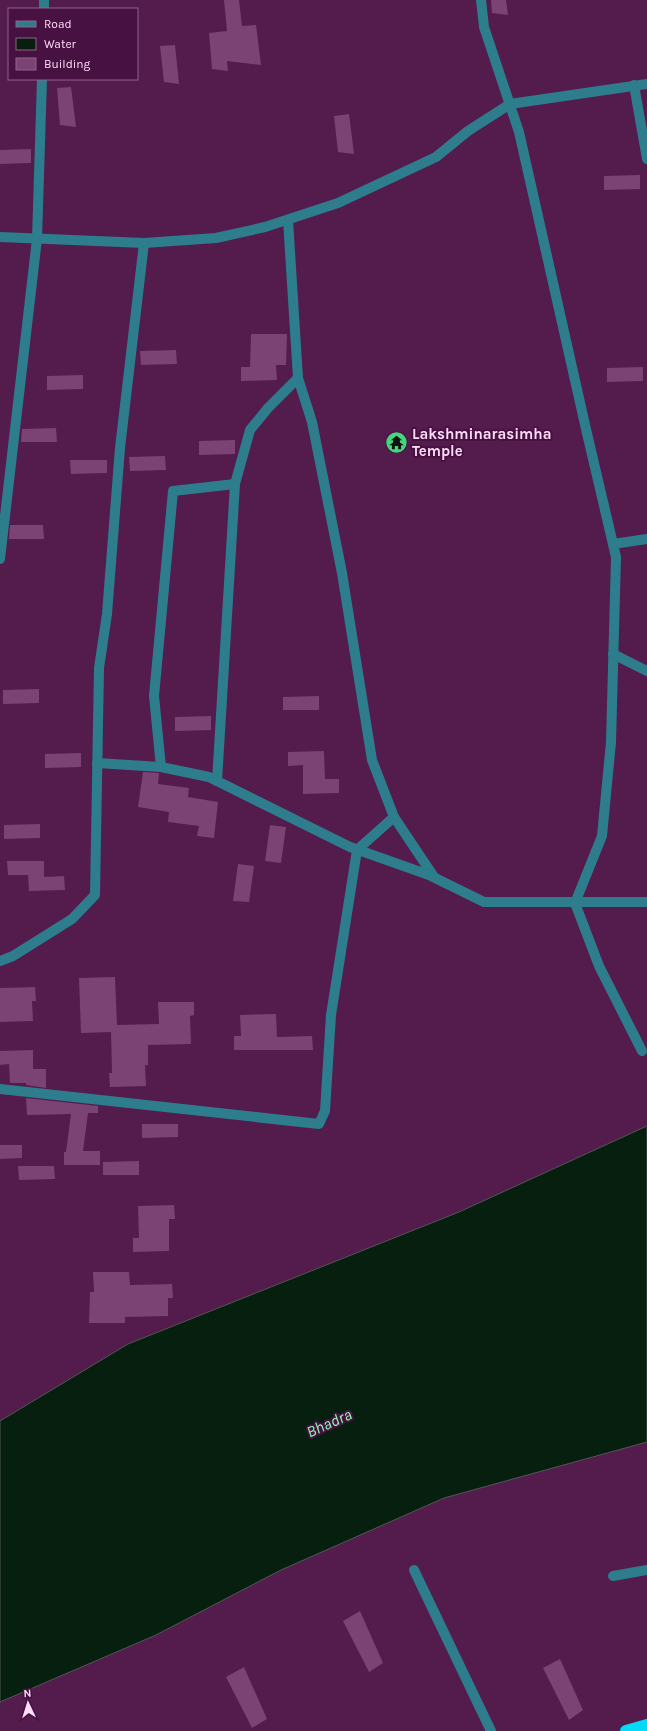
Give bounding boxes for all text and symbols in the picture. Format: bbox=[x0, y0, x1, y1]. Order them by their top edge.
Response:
legend bbox=[8, 8, 138, 80]
text: Road bbox=[44, 17, 72, 31]
text: Water bbox=[44, 37, 77, 51]
text: Building bbox=[44, 57, 91, 71]
place label: Lakshminarasimha Temple bbox=[412, 425, 551, 460]
temple icon: Lakshminarasimha Temple bbox=[383, 430, 409, 456]
water label: Bhadra bbox=[303, 1405, 355, 1441]
north arrow bbox=[8, 1683, 48, 1723]
text: N bbox=[23, 1687, 32, 1700]

